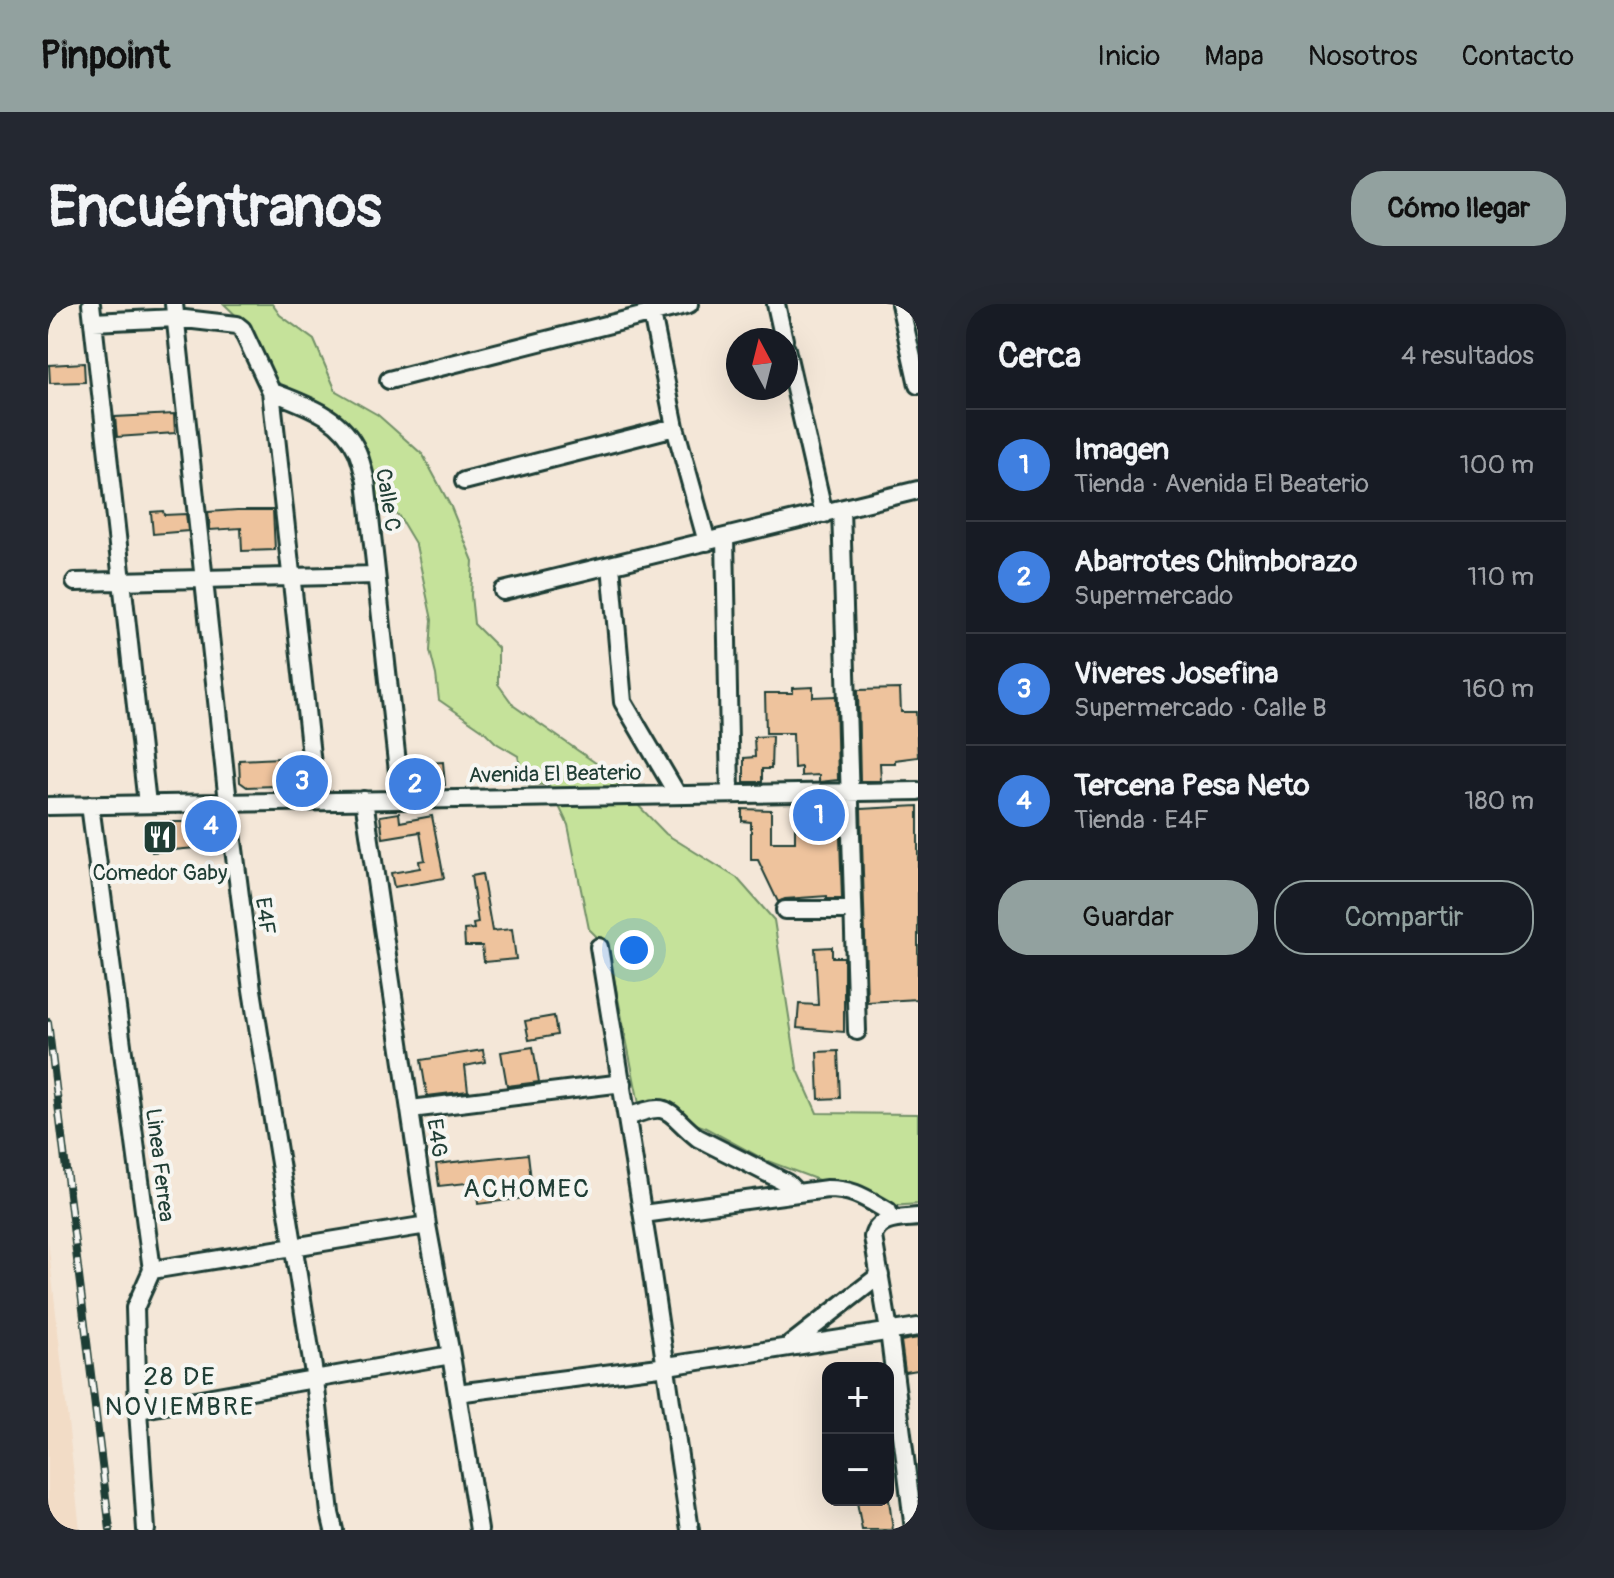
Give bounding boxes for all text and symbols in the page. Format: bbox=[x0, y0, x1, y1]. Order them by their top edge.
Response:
text: Pinpoint bbox=[40, 32, 170, 80]
text: Inicio bbox=[1097, 39, 1160, 74]
text: Mapa bbox=[1204, 39, 1264, 74]
text: Nosotros bbox=[1308, 39, 1418, 74]
text: Contacto bbox=[1462, 39, 1574, 74]
button: Cómo llegar bbox=[1351, 171, 1566, 246]
text: Encuéntranos bbox=[48, 174, 381, 243]
north arrow bbox=[726, 328, 798, 400]
text: Cerca bbox=[998, 335, 1081, 378]
text: 4 resultados bbox=[1401, 340, 1534, 372]
text: Imagen bbox=[1074, 431, 1169, 468]
text: 1 bbox=[1019, 449, 1029, 481]
text: 100 m bbox=[1460, 449, 1534, 481]
street label: Calle C bbox=[369, 466, 407, 534]
text: Tienda · Avenida El Beaterio bbox=[1074, 468, 1369, 500]
text: Abarrotes Chimborazo bbox=[1074, 543, 1357, 580]
text: 2 bbox=[1017, 561, 1031, 593]
text: 110 m bbox=[1467, 561, 1534, 593]
text: Supermercado bbox=[1074, 580, 1233, 612]
text: Viveres Josefina bbox=[1074, 655, 1278, 692]
text: 3 bbox=[1017, 673, 1031, 705]
text: 160 m bbox=[1462, 673, 1534, 705]
text: Supermercado · Calle B bbox=[1074, 692, 1327, 724]
pin: 3 bbox=[276, 751, 328, 811]
pin: 2 bbox=[389, 754, 441, 814]
street label: Avenida El Beaterio bbox=[468, 758, 642, 790]
text: Tercena Pesa Neto bbox=[1074, 767, 1310, 804]
pin: 1 bbox=[793, 785, 845, 845]
text: 4 bbox=[1016, 785, 1032, 817]
text: 180 m bbox=[1464, 785, 1534, 817]
pin: 4 bbox=[185, 796, 237, 856]
text: Tienda · E4F bbox=[1074, 804, 1209, 836]
restaurant icon: Comedor Gaby bbox=[141, 818, 179, 856]
place label: Comedor Gaby bbox=[93, 859, 227, 887]
button: Guardar bbox=[998, 880, 1258, 955]
button: Compartir bbox=[1274, 880, 1534, 955]
street label: E4F bbox=[249, 896, 281, 936]
your location bbox=[614, 930, 654, 970]
street label: Linea Ferrea bbox=[139, 1107, 181, 1223]
street label: E4G bbox=[420, 1117, 454, 1159]
district label: ACHOMEC bbox=[463, 1173, 591, 1205]
district label: 28 DE NOVIEMBRE bbox=[105, 1361, 255, 1423]
map controls bbox=[822, 1362, 894, 1506]
button: + bbox=[822, 1362, 894, 1434]
button: − bbox=[822, 1434, 894, 1506]

